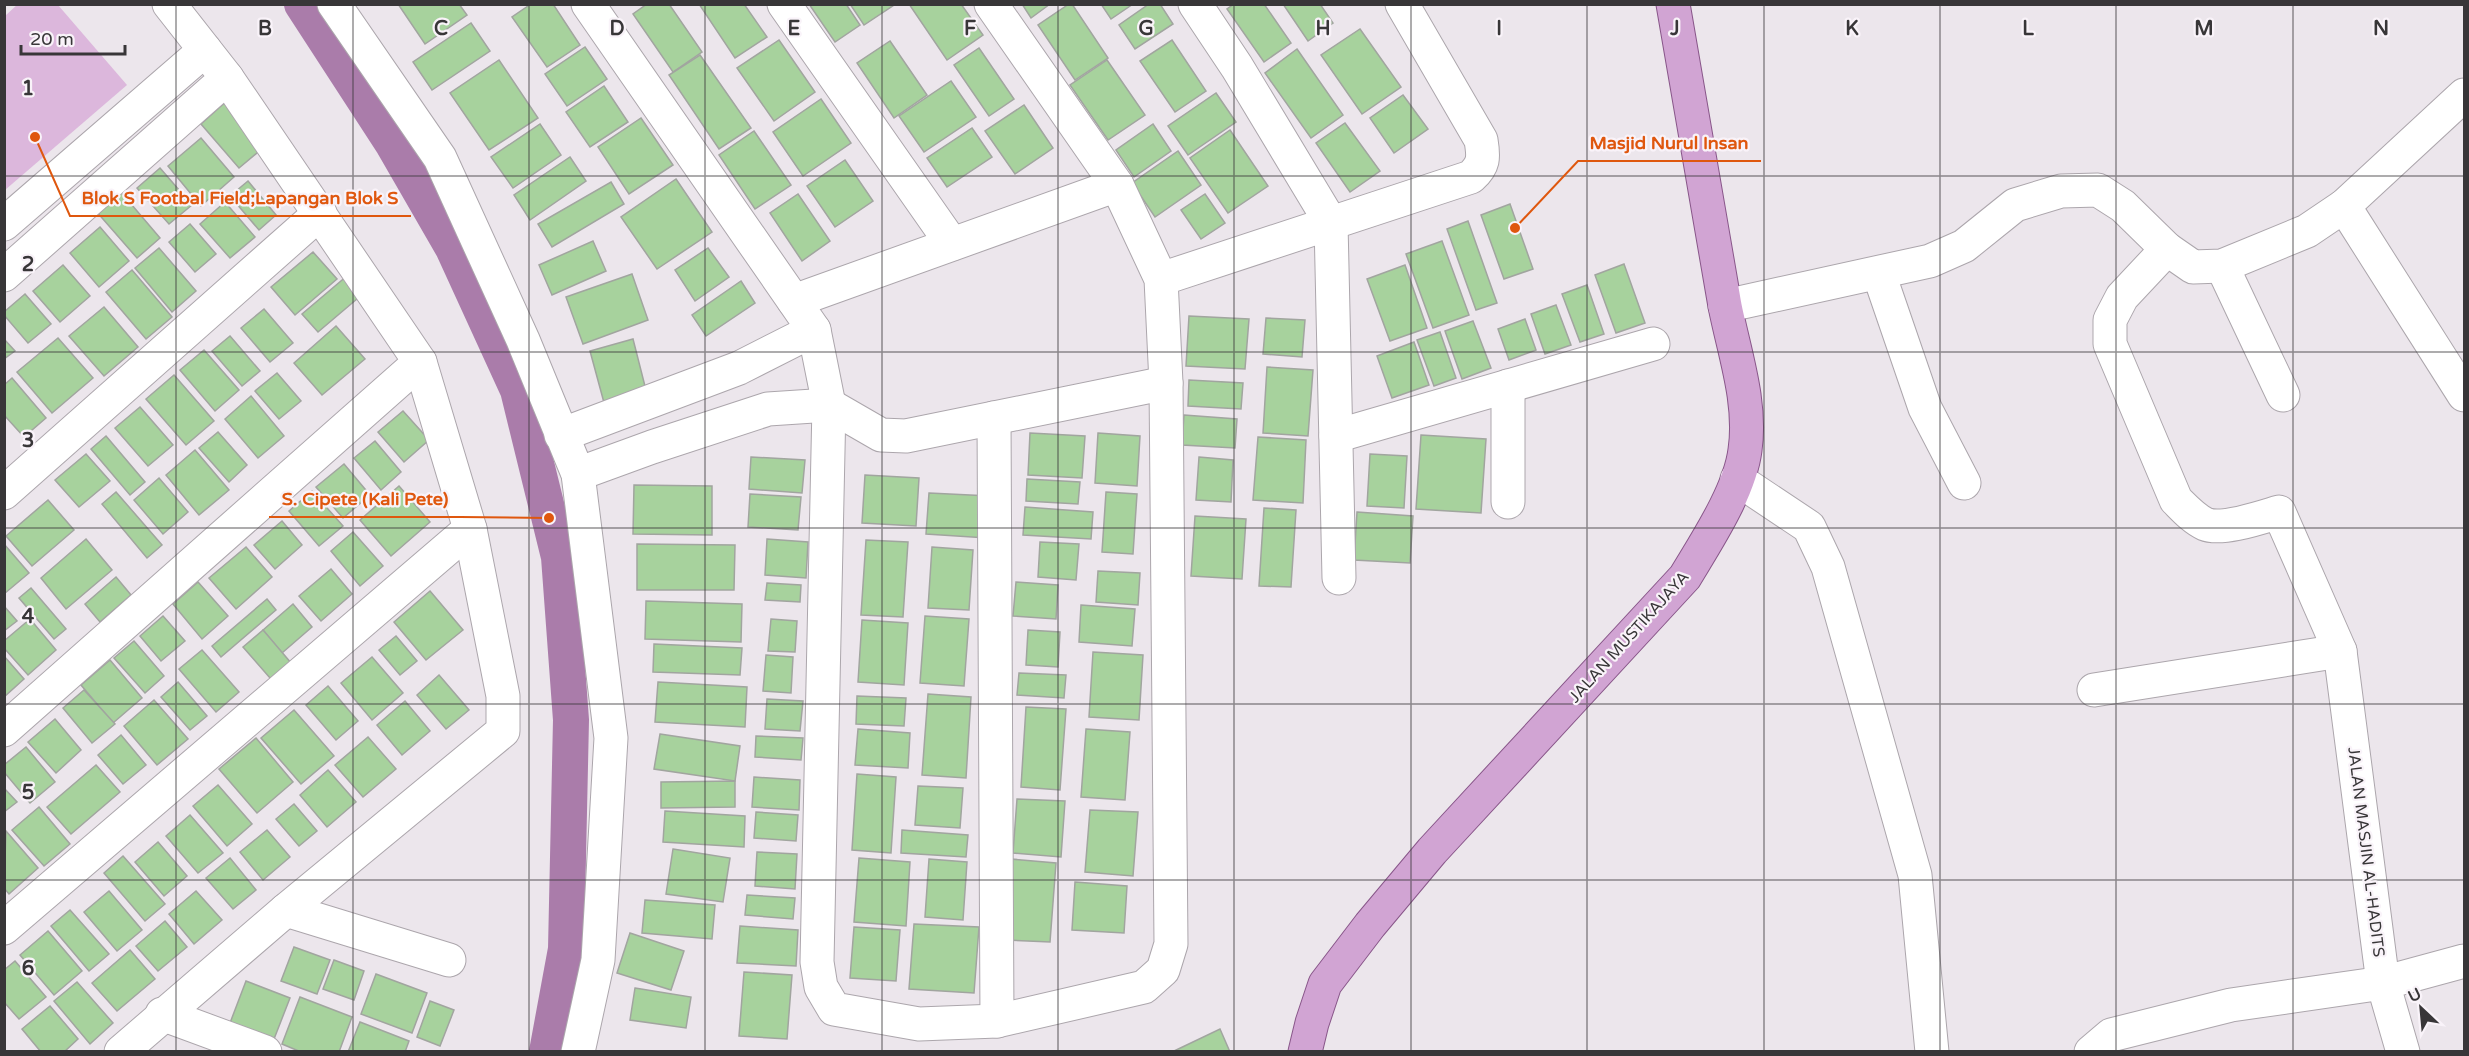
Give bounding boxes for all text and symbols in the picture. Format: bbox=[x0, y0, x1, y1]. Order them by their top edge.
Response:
text: B bbox=[258, 17, 272, 41]
text: C bbox=[434, 17, 448, 41]
text: D bbox=[609, 17, 625, 41]
text: E bbox=[788, 17, 801, 41]
text: F bbox=[964, 17, 976, 41]
text: G bbox=[1138, 17, 1154, 41]
text: H bbox=[1315, 17, 1331, 41]
text: I bbox=[1496, 17, 1502, 41]
text: J bbox=[1669, 17, 1680, 41]
text: K bbox=[1845, 17, 1859, 41]
text: L bbox=[2022, 17, 2034, 41]
text: M bbox=[2194, 17, 2214, 41]
text: N bbox=[2373, 17, 2389, 41]
scale bar bbox=[21, 18, 124, 56]
text: 20 m bbox=[30, 28, 74, 50]
text: 1 bbox=[22, 77, 34, 101]
callout: Masjid Nurul Insan bbox=[1578, 125, 1761, 161]
text: Masjid Nurul Insan bbox=[1589, 132, 1749, 154]
callout: Blok S Footbal Field;Lapangan Blok S bbox=[70, 180, 411, 216]
text: Blok S Footbal Field;Lapangan Blok S bbox=[82, 187, 398, 209]
text: 2 bbox=[22, 253, 34, 277]
text: 3 bbox=[22, 429, 34, 453]
callout: S. Cipete (Kali Pete) bbox=[269, 481, 460, 517]
text: S. Cipete (Kali Pete) bbox=[282, 488, 449, 510]
street label: JALAN MUSTIKAJAYA bbox=[1565, 567, 1693, 707]
text: 4 bbox=[22, 605, 35, 629]
street label: JALAN MASJIN AL-HADITS bbox=[2343, 746, 2389, 958]
text: 5 bbox=[22, 781, 34, 805]
text: 6 bbox=[22, 957, 34, 981]
north arrow bbox=[2391, 978, 2451, 1038]
text: U bbox=[2405, 984, 2425, 1007]

